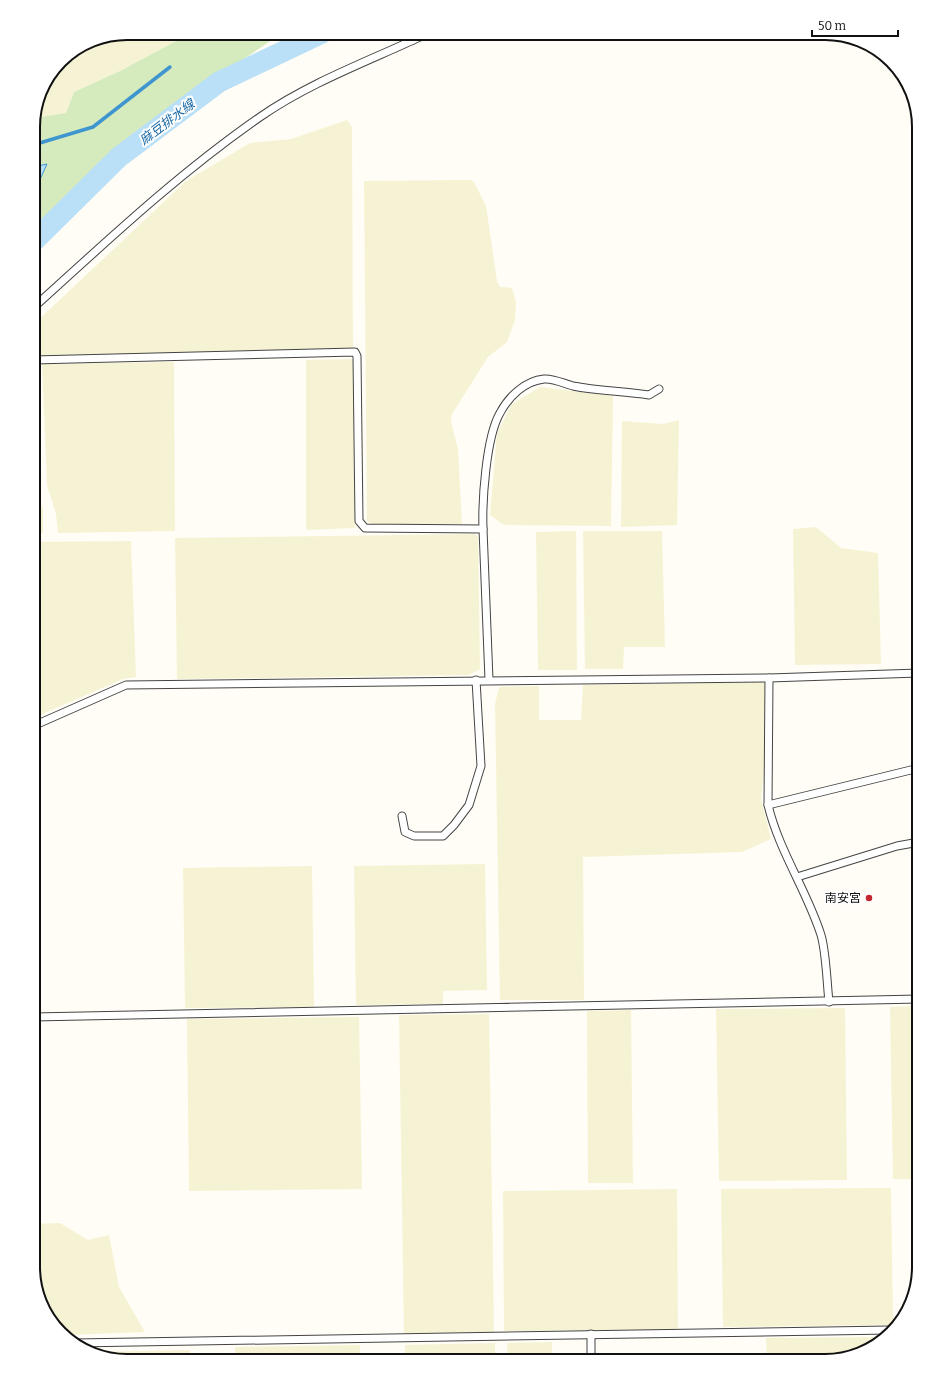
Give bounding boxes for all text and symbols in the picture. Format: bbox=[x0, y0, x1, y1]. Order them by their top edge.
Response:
scale bar bbox=[812, 12, 898, 38]
text: 50 m bbox=[818, 19, 847, 33]
water label: 麻豆排水線 bbox=[137, 95, 199, 148]
place label: 南安宮 bbox=[825, 891, 861, 905]
marker: 南安宮 bbox=[864, 893, 874, 903]

